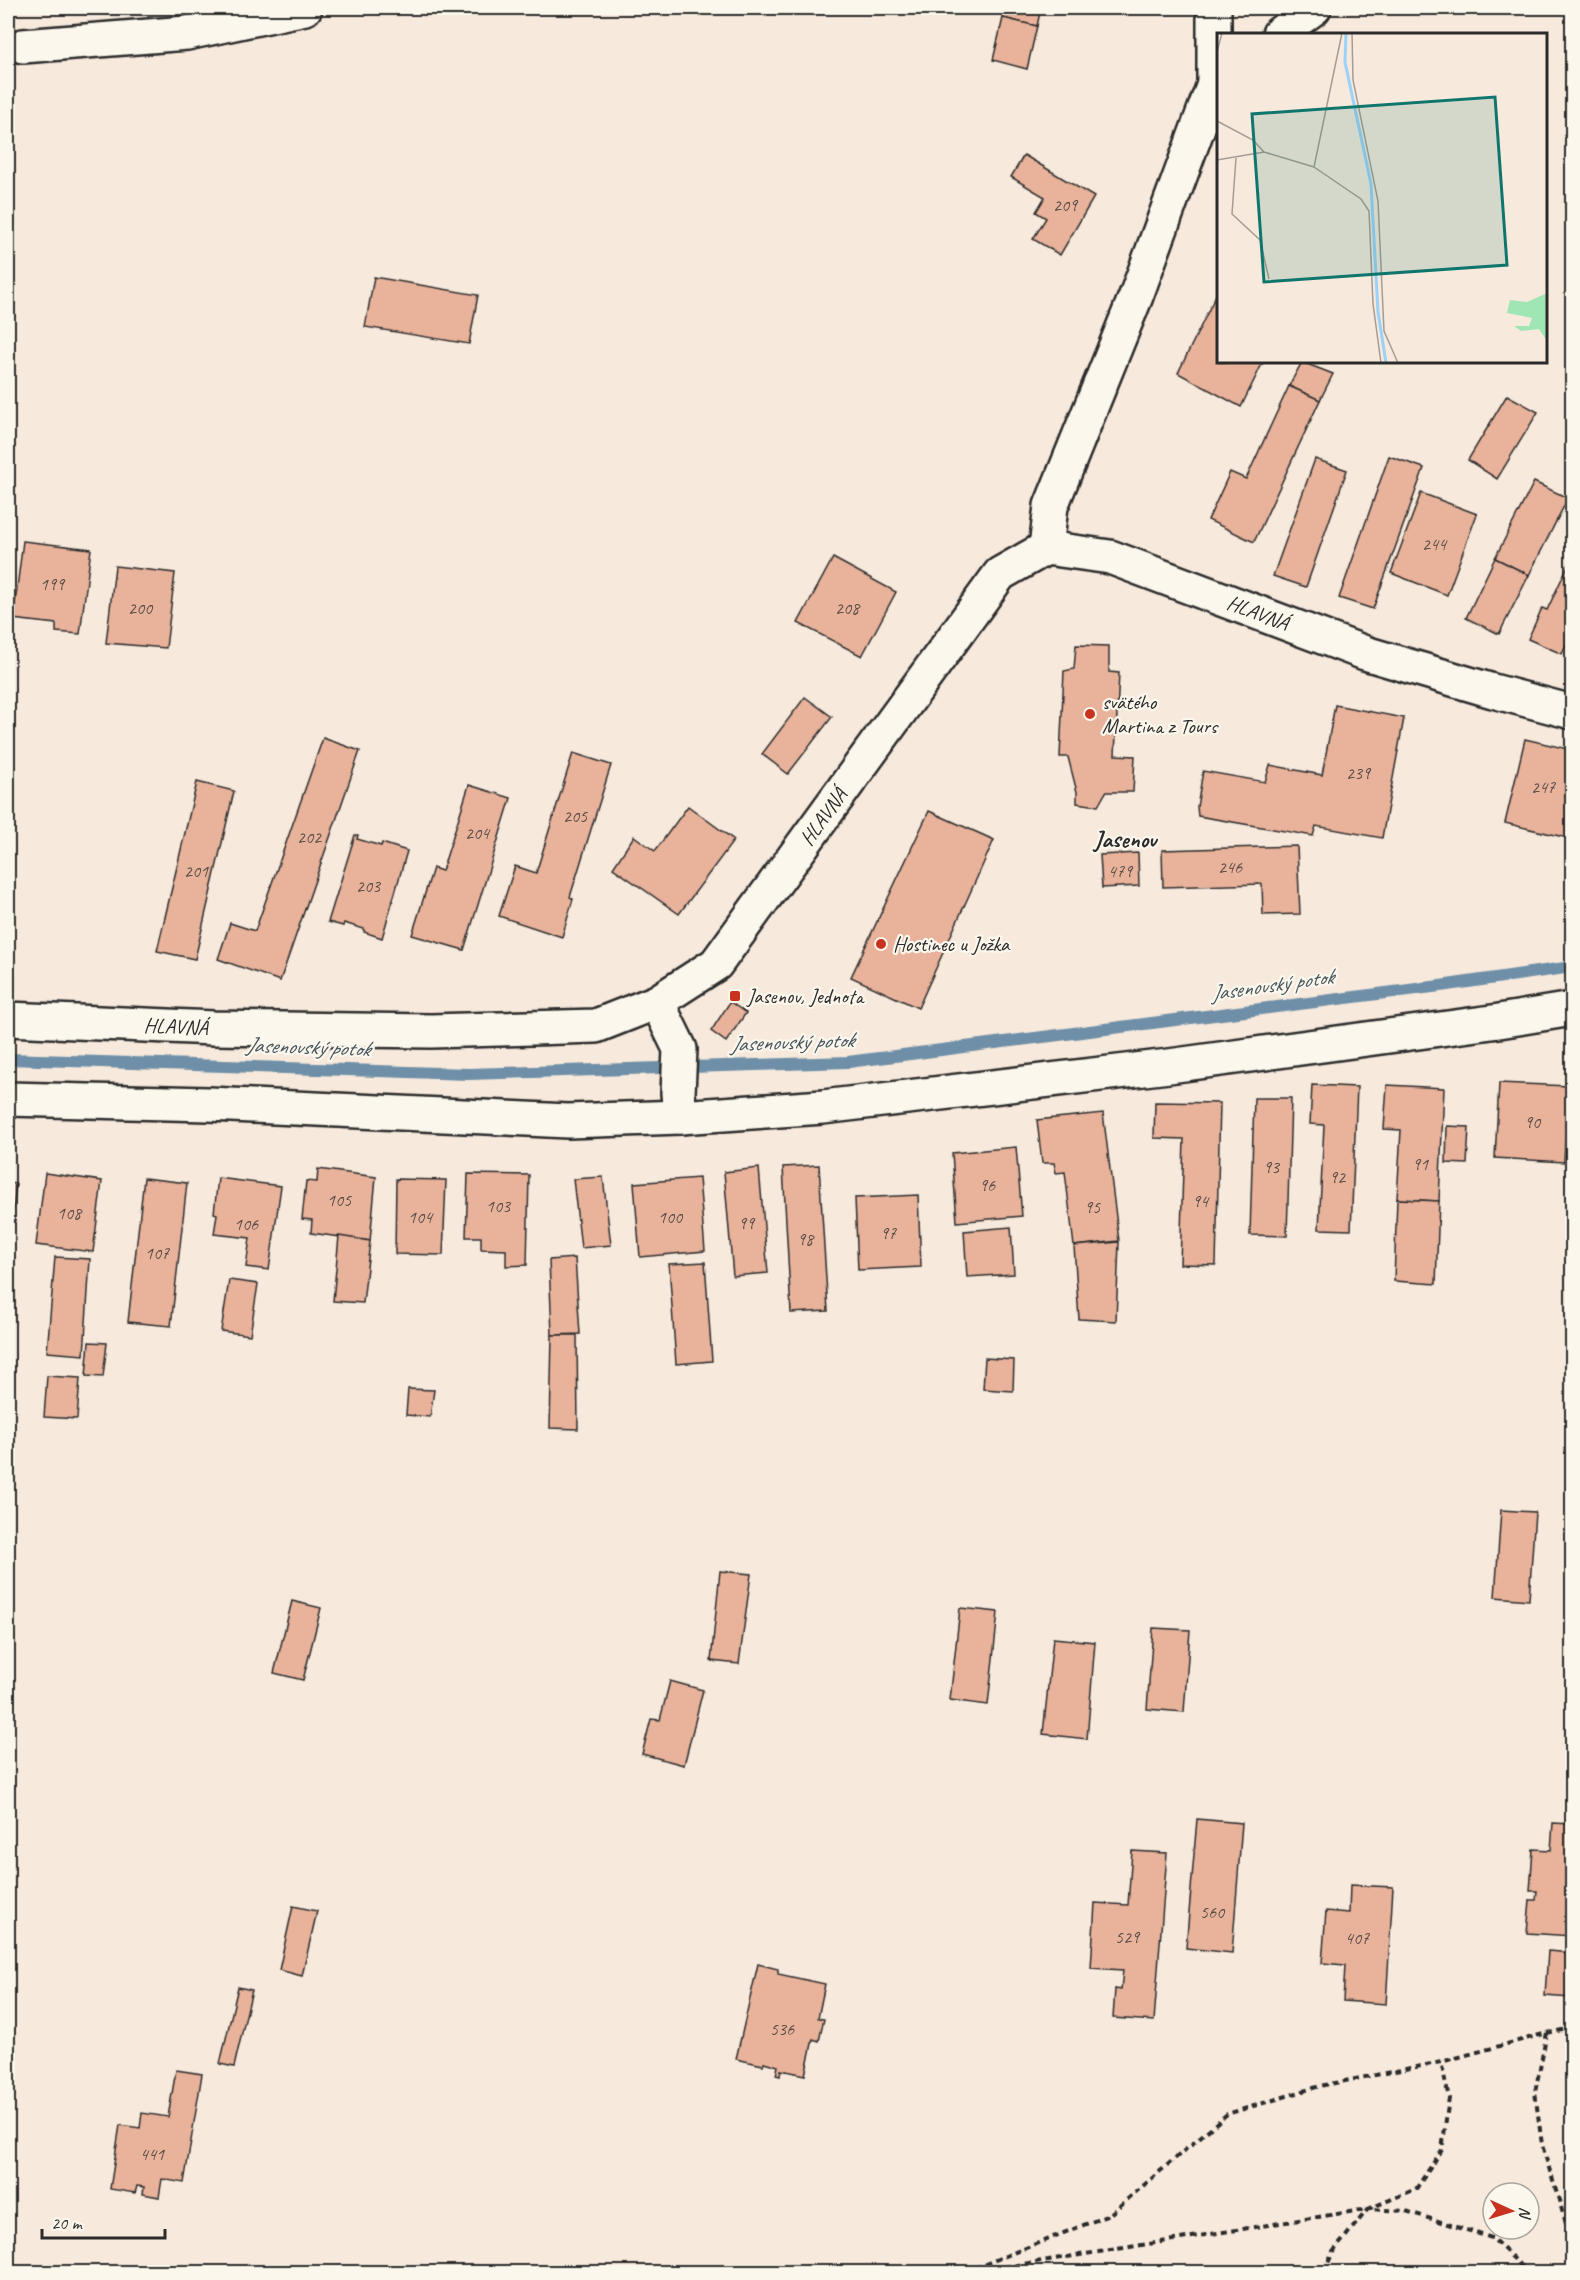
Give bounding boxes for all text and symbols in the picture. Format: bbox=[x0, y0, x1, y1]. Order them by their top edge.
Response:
inset map bbox=[1217, 33, 1547, 363]
house number: 209 bbox=[1053, 194, 1079, 216]
house number: 244 bbox=[1422, 533, 1448, 555]
house number: 199 bbox=[40, 573, 66, 595]
street label: HLAVNÁ bbox=[1223, 589, 1295, 637]
house number: 200 bbox=[128, 597, 154, 619]
house number: 208 bbox=[835, 597, 861, 619]
place label: svätého Martina z Tours bbox=[1102, 689, 1219, 739]
marker: svätého Martina z Tours bbox=[1083, 707, 1097, 721]
house number: 239 bbox=[1346, 762, 1372, 784]
house number: 247 bbox=[1531, 776, 1556, 798]
street label: HLAVNÁ bbox=[794, 781, 854, 850]
house number: 205 bbox=[563, 805, 588, 827]
house number: 204 bbox=[465, 822, 491, 844]
district label: Jasenov bbox=[1092, 824, 1159, 854]
house number: 202 bbox=[297, 826, 323, 848]
house number: 246 bbox=[1218, 856, 1243, 878]
house number: 201 bbox=[184, 860, 209, 882]
house number: 479 bbox=[1108, 860, 1134, 882]
house number: 203 bbox=[356, 875, 382, 897]
place label: Hostinec u Jožka bbox=[893, 931, 1011, 957]
marker: Hostinec u Jožka bbox=[874, 937, 888, 951]
water label: Jasenovský potok bbox=[1207, 962, 1339, 1008]
place label: Jasenov, Jednota bbox=[746, 983, 866, 1009]
marker: Jasenov, Jednota bbox=[728, 989, 742, 1003]
street label: HLAVNÁ bbox=[143, 1012, 211, 1041]
water label: Jasenovský potok bbox=[728, 1026, 858, 1058]
water label: Jasenovský potok bbox=[244, 1031, 374, 1063]
house number: 90 bbox=[1524, 1111, 1542, 1133]
house number: 91 bbox=[1412, 1153, 1429, 1175]
house number: 93 bbox=[1263, 1156, 1281, 1178]
house number: 92 bbox=[1329, 1166, 1347, 1188]
house number: 96 bbox=[979, 1174, 996, 1196]
house number: 105 bbox=[327, 1189, 352, 1211]
house number: 94 bbox=[1192, 1190, 1210, 1212]
house number: 103 bbox=[486, 1195, 512, 1217]
house number: 95 bbox=[1084, 1196, 1101, 1218]
house number: 108 bbox=[57, 1202, 83, 1224]
house number: 104 bbox=[408, 1206, 434, 1228]
house number: 100 bbox=[658, 1206, 684, 1228]
house number: 99 bbox=[738, 1212, 756, 1234]
house number: 106 bbox=[234, 1213, 259, 1235]
house number: 97 bbox=[880, 1222, 897, 1244]
house number: 98 bbox=[797, 1228, 815, 1250]
house number: 107 bbox=[145, 1242, 170, 1264]
house number: 560 bbox=[1200, 1901, 1226, 1923]
house number: 529 bbox=[1115, 1926, 1141, 1948]
house number: 407 bbox=[1345, 1927, 1370, 1949]
house number: 536 bbox=[770, 2018, 795, 2040]
house number: 441 bbox=[140, 2143, 165, 2165]
north arrow bbox=[1481, 2181, 1541, 2241]
scale bar bbox=[42, 2202, 165, 2240]
text: N bbox=[1514, 2206, 1535, 2221]
text: 20 m bbox=[51, 2212, 84, 2234]

